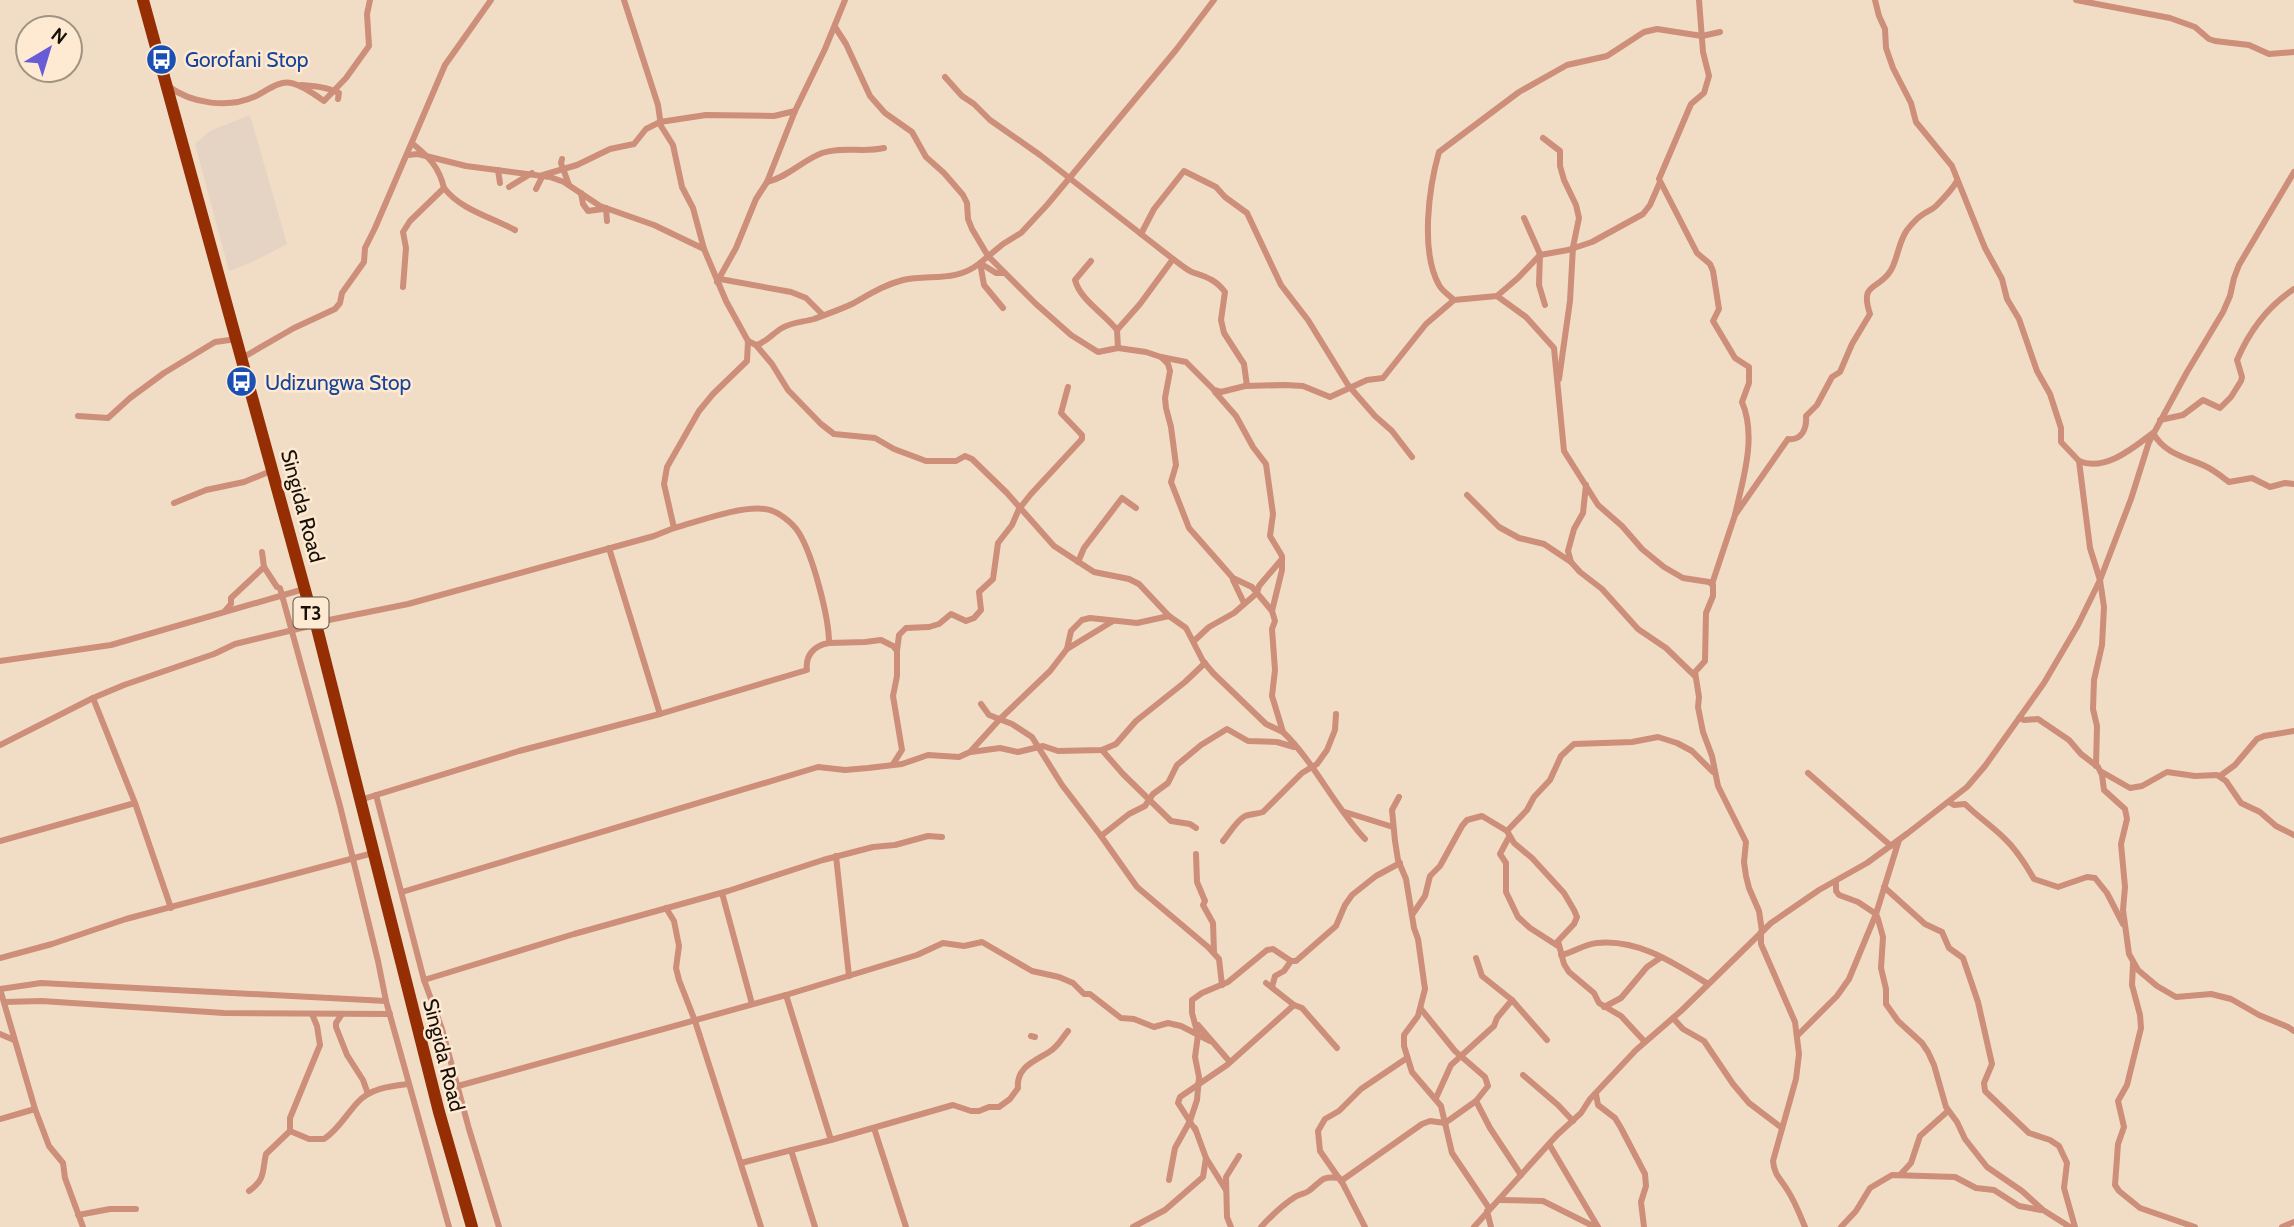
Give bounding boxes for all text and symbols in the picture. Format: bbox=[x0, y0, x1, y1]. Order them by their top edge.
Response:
north arrow bbox=[14, 14, 84, 84]
text: N bbox=[47, 23, 72, 49]
bus stop icon: Gorofani Stop bbox=[145, 42, 179, 76]
place label: Gorofani Stop bbox=[185, 47, 308, 72]
bus stop icon: Udizungwa Stop bbox=[225, 365, 259, 399]
place label: Udizungwa Stop bbox=[265, 370, 411, 395]
street label: Singida Road bbox=[276, 447, 330, 565]
road number: T3 bbox=[294, 598, 328, 628]
street label: Singida Road bbox=[418, 996, 470, 1114]

